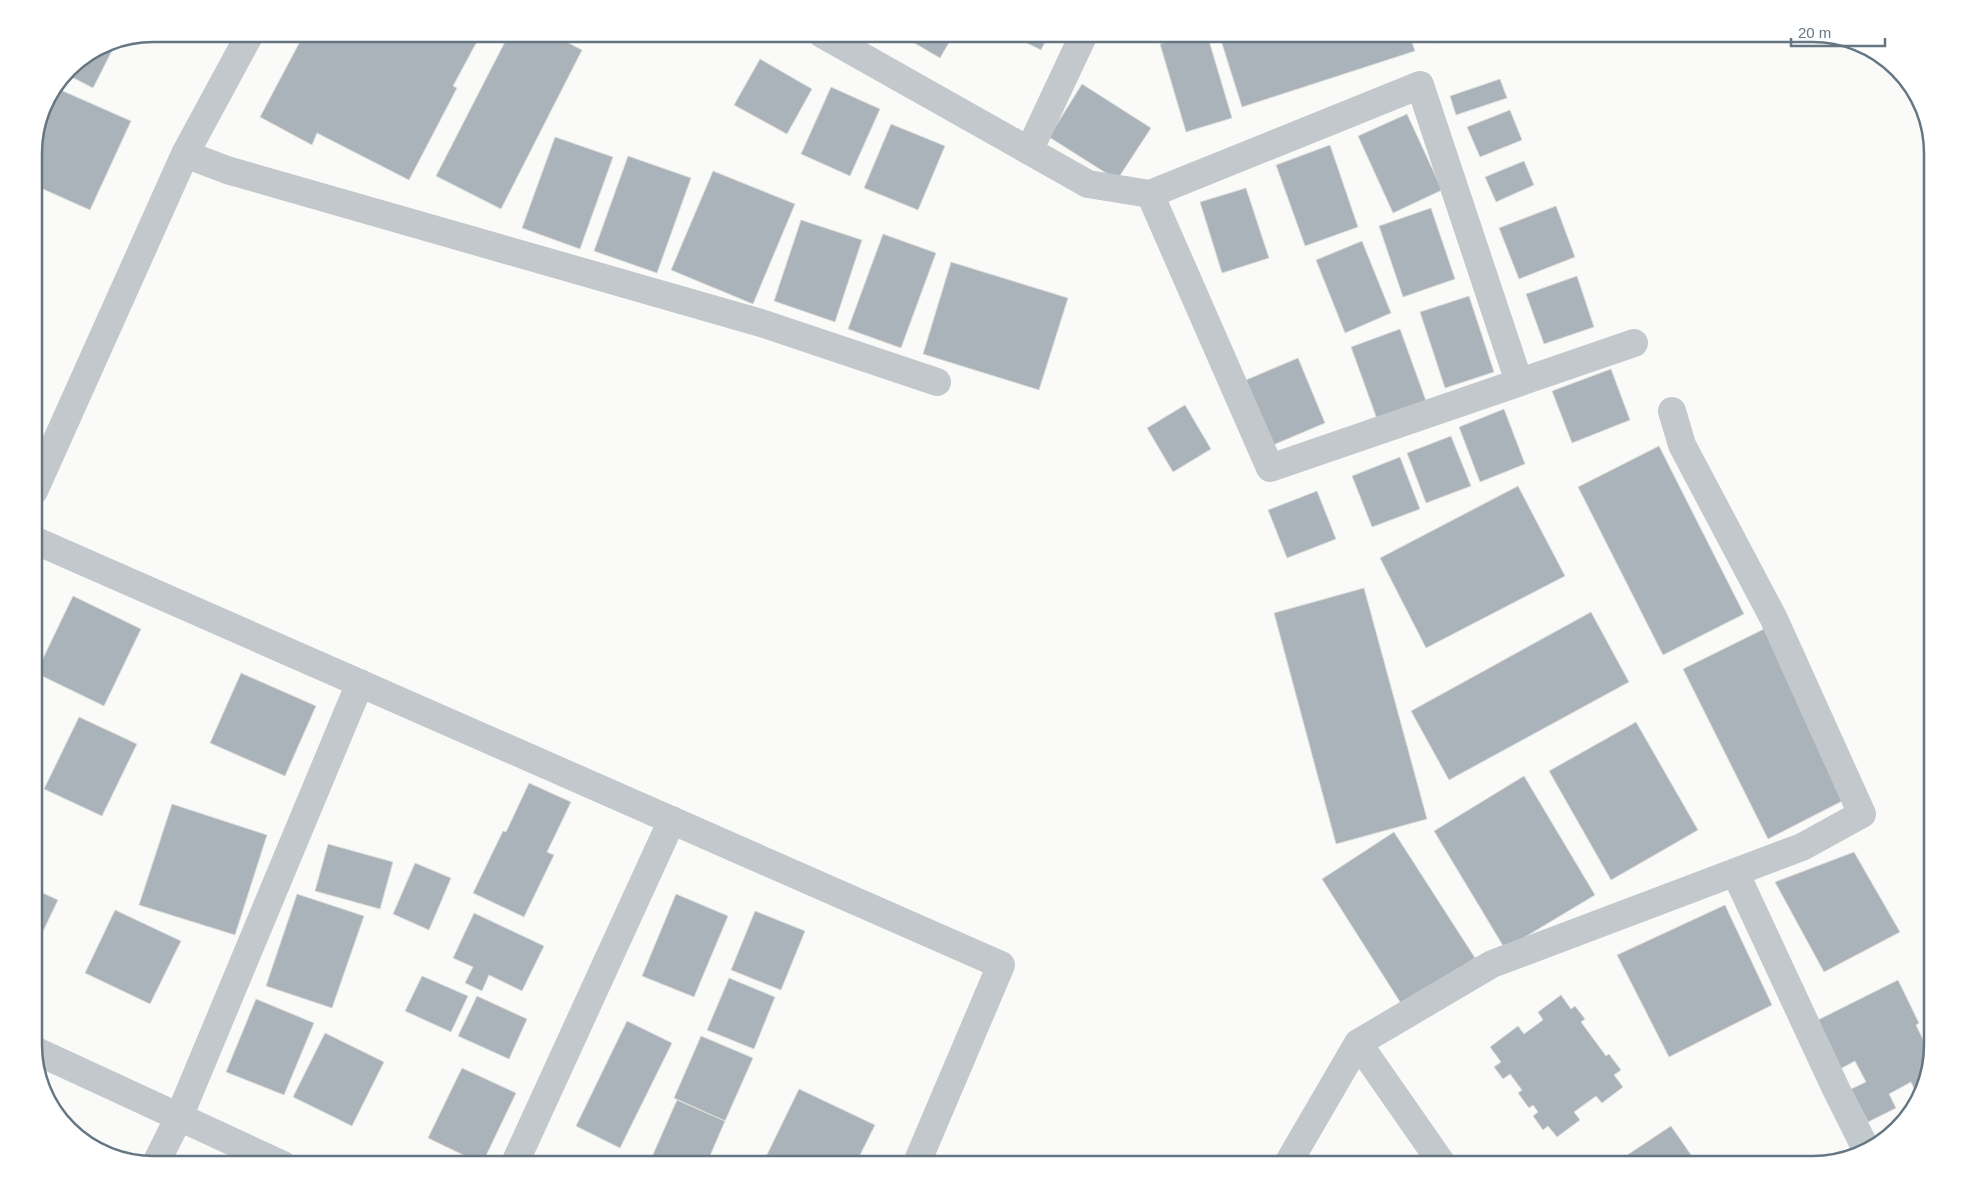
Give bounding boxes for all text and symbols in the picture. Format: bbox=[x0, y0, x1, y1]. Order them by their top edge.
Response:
scale bar bbox=[1791, 15, 1885, 47]
text: 20 m bbox=[1798, 24, 1831, 41]

